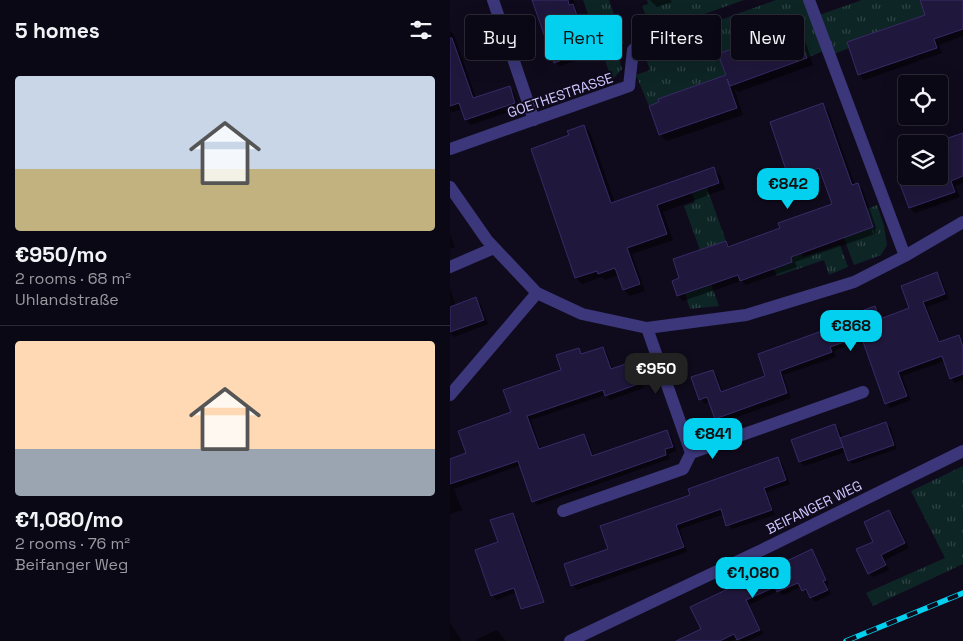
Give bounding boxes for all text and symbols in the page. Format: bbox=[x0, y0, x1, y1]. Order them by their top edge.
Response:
chip: Buy bbox=[465, 15, 535, 60]
chip: Rent bbox=[545, 15, 622, 60]
chip: Filters bbox=[632, 15, 721, 60]
chip: New bbox=[731, 15, 804, 60]
icon: filters bbox=[407, 16, 435, 44]
text: 5 homes bbox=[15, 17, 100, 44]
street label: GOETHESTRASSE bbox=[505, 68, 615, 122]
map controls bbox=[898, 75, 948, 185]
button: locate bbox=[898, 75, 948, 125]
icon: home bbox=[180, 108, 270, 198]
button: layers bbox=[898, 135, 948, 185]
pin: €842 bbox=[758, 168, 818, 210]
text: €842 bbox=[768, 173, 808, 194]
text: €950/mo bbox=[15, 241, 107, 268]
text: 2 rooms · 68 m² bbox=[15, 268, 131, 289]
text: Uhlandstraße bbox=[15, 289, 119, 310]
pin: €868 bbox=[821, 310, 881, 352]
text: €868 bbox=[831, 315, 871, 336]
pin: €950 bbox=[626, 352, 686, 395]
text: €950 bbox=[636, 358, 676, 379]
icon: home bbox=[180, 374, 270, 464]
pin: €841 bbox=[683, 418, 743, 460]
text: €841 bbox=[694, 423, 732, 444]
street label: BEIFANGER WEG bbox=[763, 476, 865, 538]
text: €1,080/mo bbox=[15, 506, 123, 533]
text: 2 rooms · 76 m² bbox=[15, 533, 130, 554]
text: Beifanger Weg bbox=[15, 554, 128, 575]
pin: €1,080 bbox=[712, 556, 794, 599]
text: €1,080 bbox=[727, 562, 779, 583]

